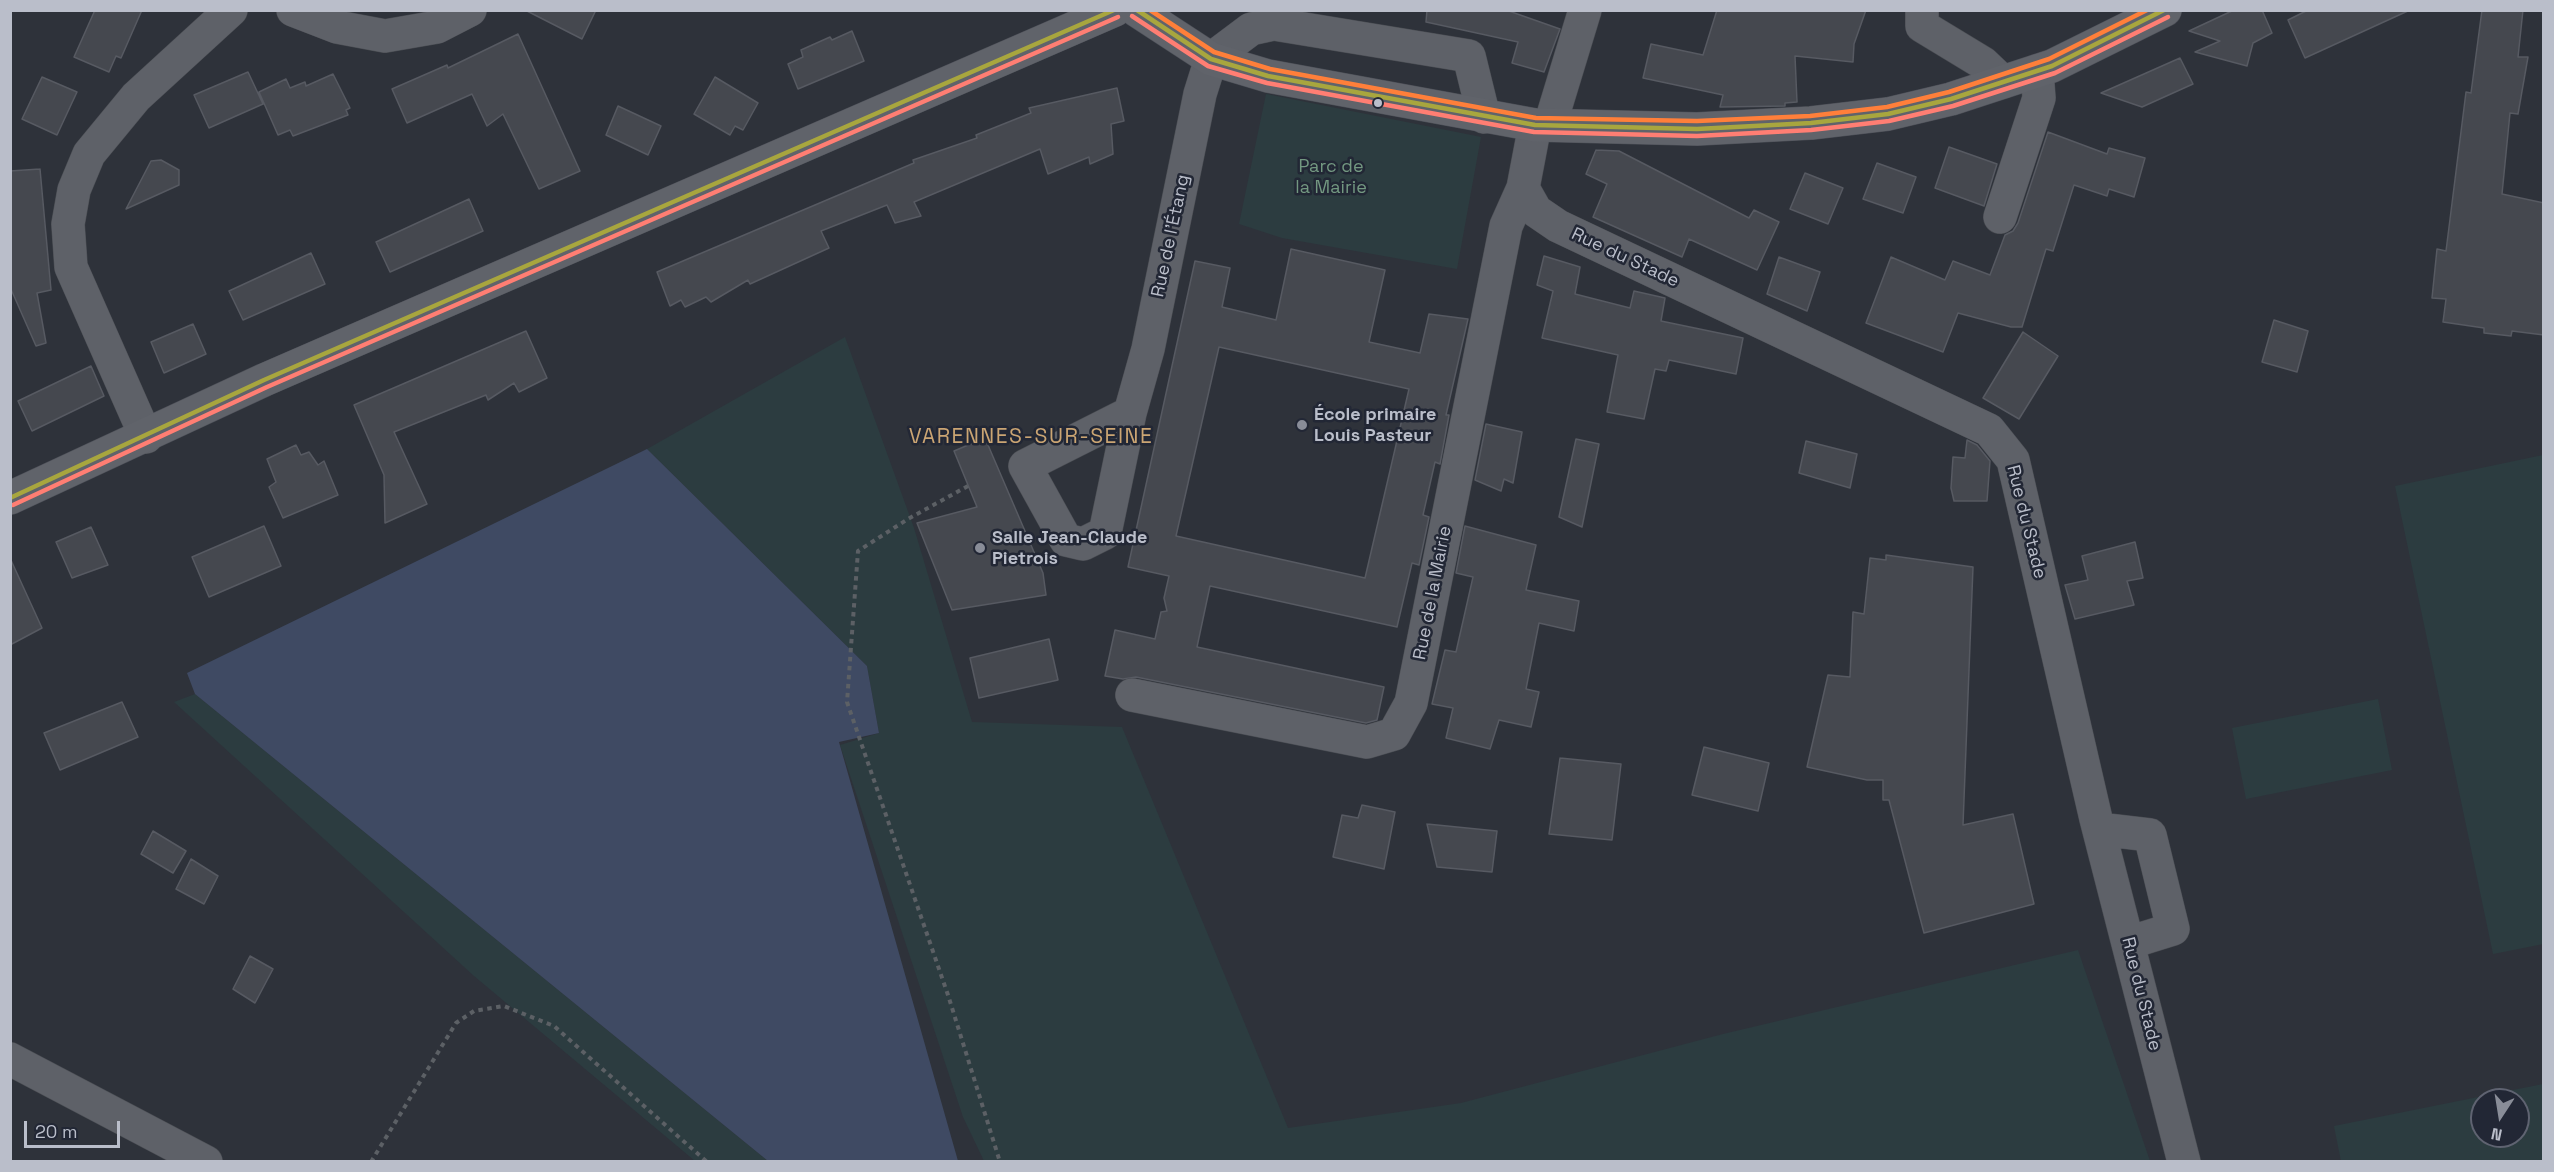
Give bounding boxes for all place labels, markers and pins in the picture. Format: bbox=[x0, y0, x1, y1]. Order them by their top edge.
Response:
unlabelled marker bbox=[1372, 97, 1384, 109]
place label: École primaire Louis Pasteur bbox=[1314, 404, 1436, 446]
marker: École primaire Louis Pasteur bbox=[1295, 418, 1309, 432]
place label: Salle Jean-Claude Pietrois bbox=[992, 527, 1147, 570]
marker: Salle Jean-Claude Pietrois bbox=[973, 541, 987, 555]

